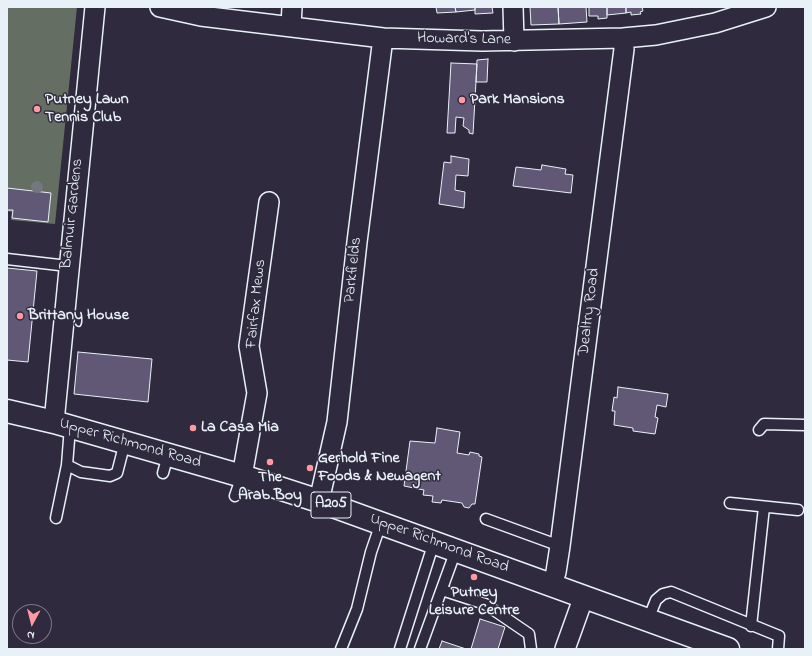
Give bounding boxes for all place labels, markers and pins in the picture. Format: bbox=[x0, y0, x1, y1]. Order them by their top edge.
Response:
place label: Putney Lawn Tennis Club bbox=[45, 90, 129, 128]
place label: Park Mansions bbox=[470, 90, 565, 110]
marker: Park Mansions bbox=[457, 95, 467, 105]
marker: Putney Lawn Tennis Club bbox=[32, 104, 42, 114]
place label: Brittany House bbox=[28, 306, 129, 326]
marker: Brittany House bbox=[15, 311, 25, 321]
place label: La Casa Mia bbox=[201, 418, 279, 438]
marker: La Casa Mia bbox=[188, 423, 198, 433]
place label: Gerhold Fine Foods & Newagent bbox=[318, 449, 441, 487]
marker: The Arab Boy bbox=[265, 457, 275, 467]
marker: Gerhold Fine Foods & Newagent bbox=[305, 463, 315, 473]
place label: The Arab Boy bbox=[238, 468, 302, 506]
marker: Putney Leisure Centre bbox=[469, 572, 479, 582]
place label: Putney Leisure Centre bbox=[429, 583, 519, 621]

